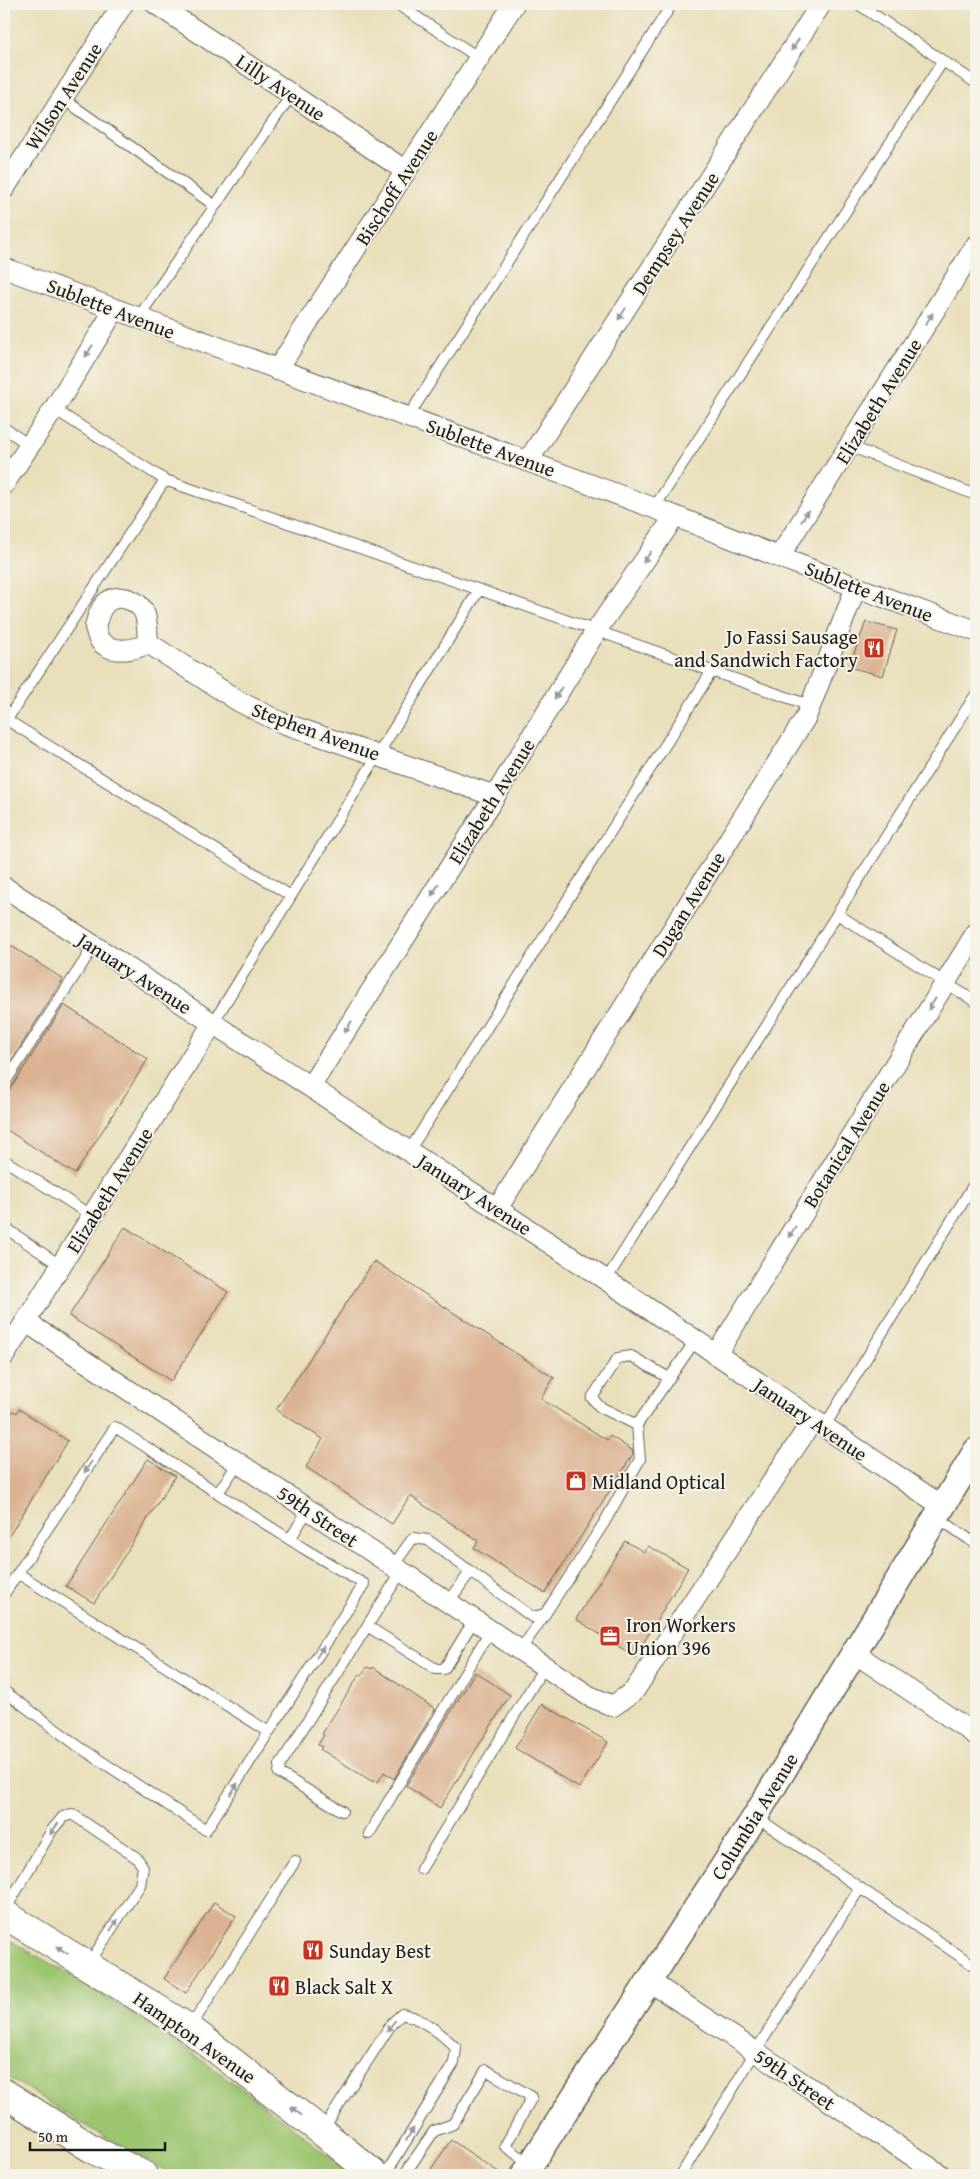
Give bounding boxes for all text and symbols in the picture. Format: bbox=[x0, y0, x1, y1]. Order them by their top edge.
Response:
street label: Wilson Avenue bbox=[17, 36, 109, 156]
one-way arrow bbox=[790, 38, 799, 51]
street label: Lilly Avenue bbox=[230, 46, 332, 128]
street label: Bischoff Avenue bbox=[347, 123, 445, 251]
street label: Dempsey Avenue bbox=[624, 166, 726, 300]
street label: Sublette Avenue bbox=[43, 270, 179, 346]
one-way arrow bbox=[617, 308, 627, 321]
one-way arrow bbox=[924, 313, 934, 326]
street label: Elizabeth Avenue bbox=[828, 332, 928, 470]
one-way arrow bbox=[85, 345, 94, 358]
street label: Sublette Avenue bbox=[422, 410, 560, 484]
one-way arrow bbox=[800, 509, 810, 522]
one-way arrow bbox=[642, 550, 652, 563]
street label: Sublette Avenue bbox=[801, 553, 937, 629]
place label: Jo Fassi Sausage and Sandwich Factory bbox=[674, 622, 858, 674]
restaurant icon: Jo Fassi Sausage and Sandwich Factory bbox=[862, 636, 886, 660]
one-way arrow bbox=[554, 686, 563, 699]
street label: Stephen Avenue bbox=[248, 694, 384, 768]
street label: Elizabeth Avenue bbox=[441, 732, 541, 870]
street label: Dugan Avenue bbox=[644, 846, 732, 962]
one-way arrow bbox=[431, 883, 440, 896]
street label: January Avenue bbox=[70, 923, 198, 1021]
one-way arrow bbox=[928, 997, 937, 1010]
one-way arrow bbox=[343, 1020, 353, 1034]
street label: Botanical Avenue bbox=[795, 1075, 897, 1213]
street label: Elizabeth Avenue bbox=[59, 1121, 159, 1259]
street label: January Avenue bbox=[410, 1144, 538, 1242]
one-way arrow bbox=[787, 1225, 796, 1238]
street label: January Avenue bbox=[746, 1369, 874, 1468]
one-way arrow bbox=[83, 1460, 93, 1474]
place label: Midland Optical bbox=[592, 1467, 726, 1496]
shop icon: Midland Optical bbox=[564, 1469, 588, 1493]
street label: 59th Street bbox=[272, 1478, 364, 1554]
place label: Iron Workers Union 396 bbox=[626, 1610, 736, 1662]
office icon: Iron Workers Union 396 bbox=[598, 1624, 622, 1648]
one-way arrow bbox=[315, 1645, 325, 1658]
street label: Columbia Avenue bbox=[703, 1747, 805, 1885]
one-way arrow bbox=[229, 1783, 238, 1796]
one-way arrow bbox=[49, 1822, 59, 1836]
one-way arrow bbox=[109, 1919, 118, 1932]
place label: Sunday Best bbox=[329, 1936, 431, 1965]
restaurant icon: Sunday Best bbox=[301, 1938, 325, 1962]
one-way arrow bbox=[55, 1945, 68, 1954]
place label: Black Salt X bbox=[295, 1972, 394, 2001]
restaurant icon: Black Salt X bbox=[267, 1974, 291, 1998]
street label: Hampton Avenue bbox=[128, 1984, 262, 2090]
one-way arrow bbox=[385, 2020, 396, 2033]
street label: 59th Street bbox=[749, 2041, 841, 2117]
one-way arrow bbox=[289, 2106, 303, 2116]
scale bar bbox=[30, 2119, 165, 2151]
text: 50 m bbox=[38, 2126, 69, 2147]
one-way arrow bbox=[406, 2127, 415, 2140]

